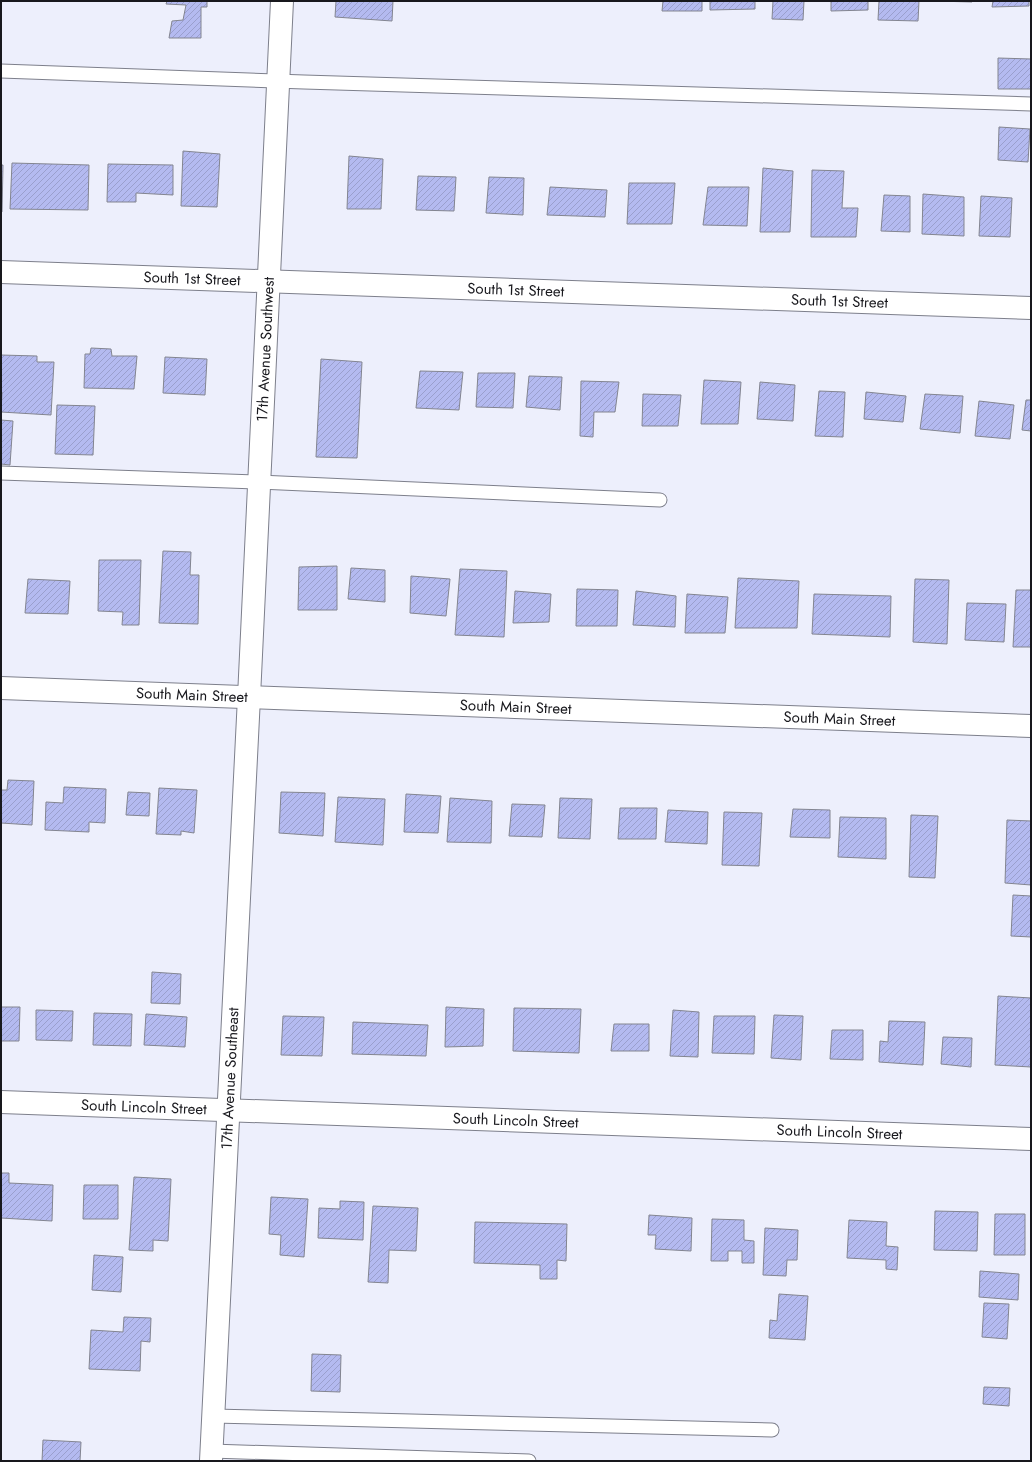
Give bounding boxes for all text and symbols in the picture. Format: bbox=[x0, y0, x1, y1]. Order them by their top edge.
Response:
street label: South 1st Street bbox=[143, 266, 241, 291]
street label: 17th Avenue Southwest bbox=[251, 276, 280, 422]
street label: South 1st Street bbox=[467, 277, 565, 303]
street label: South 1st Street bbox=[791, 289, 889, 314]
street label: South Main Street bbox=[136, 682, 249, 708]
street label: South Main Street bbox=[459, 694, 572, 720]
street label: South Main Street bbox=[783, 706, 896, 732]
street label: 17th Avenue Southeast bbox=[216, 1006, 245, 1150]
street label: South Lincoln Street bbox=[81, 1094, 208, 1120]
street label: South Lincoln Street bbox=[452, 1107, 579, 1134]
street label: South Lincoln Street bbox=[776, 1119, 903, 1145]

